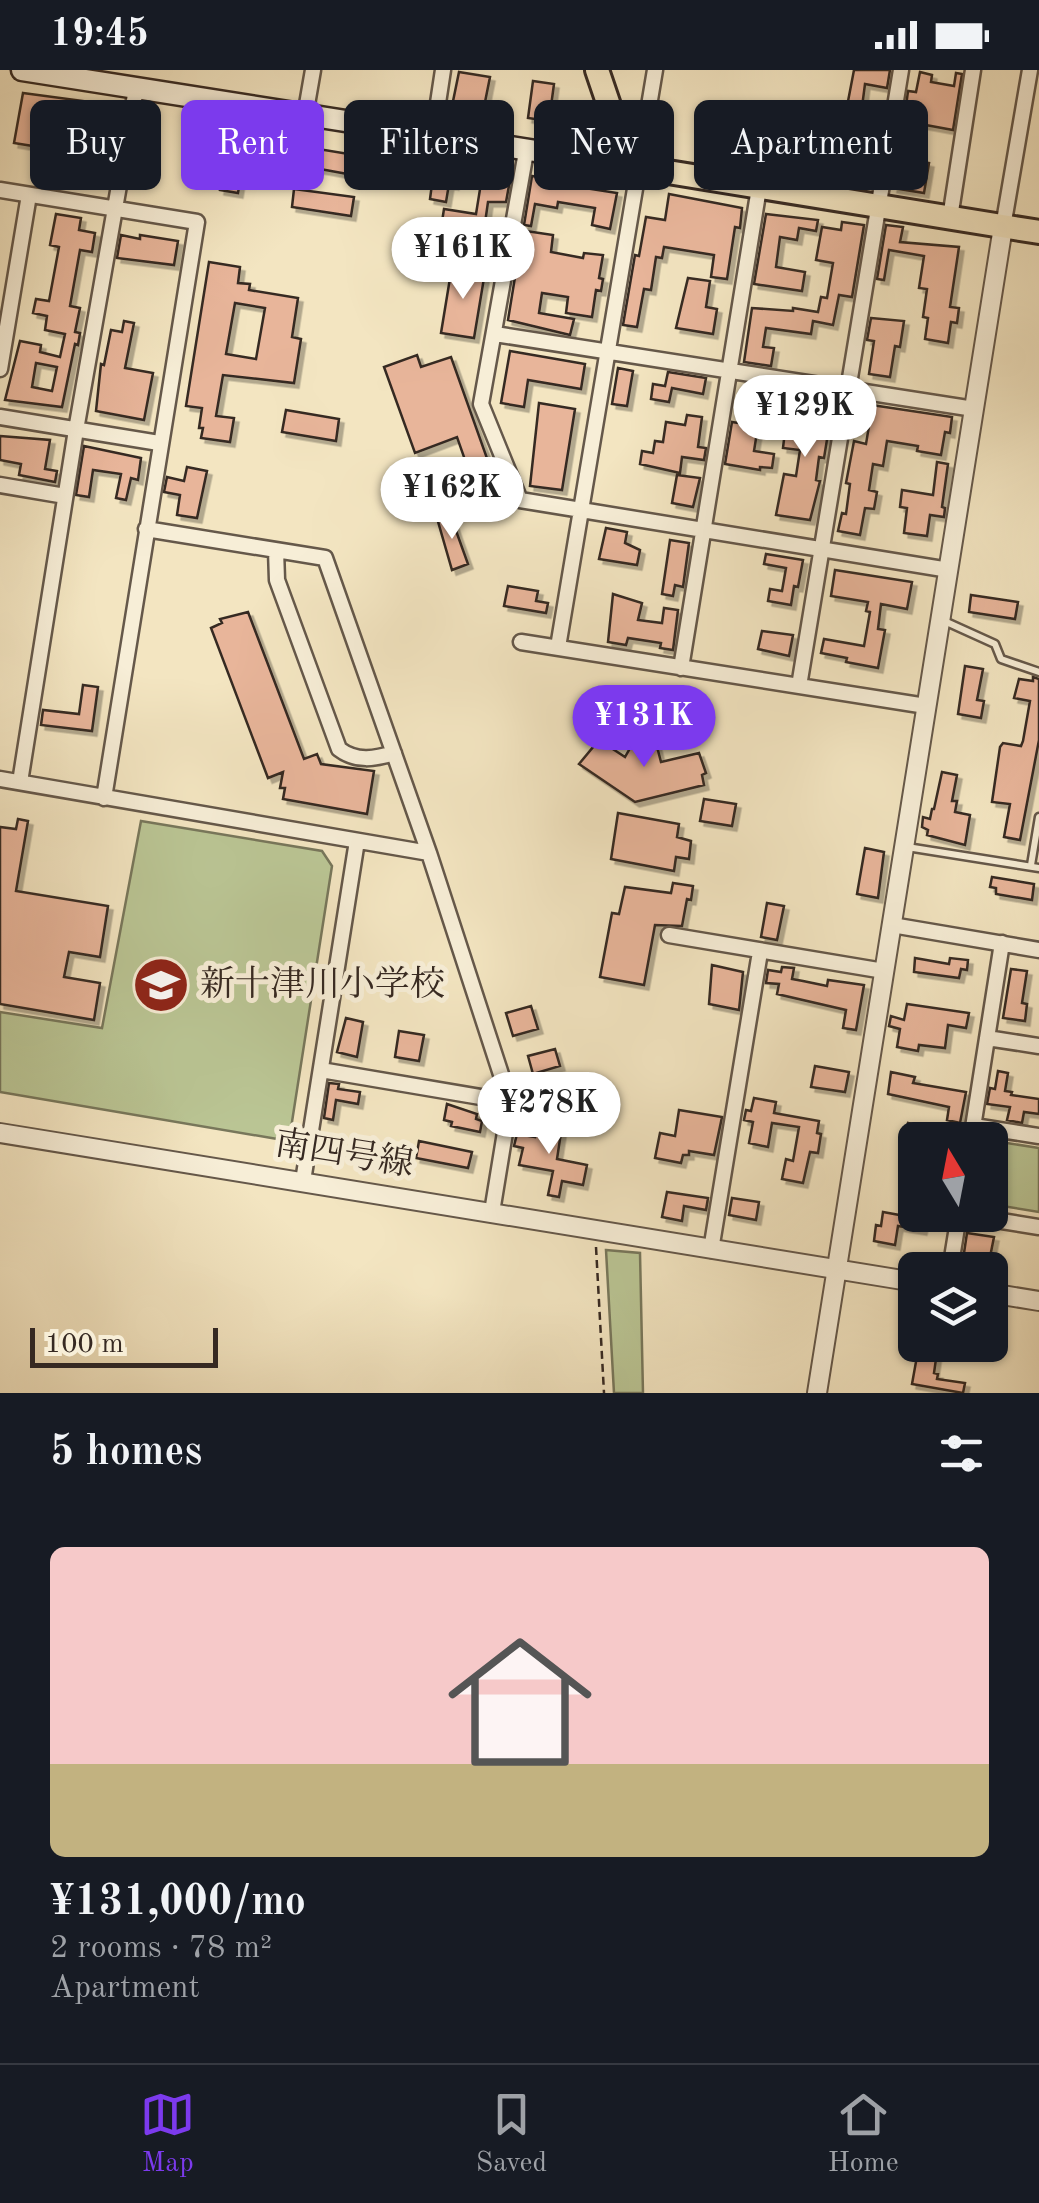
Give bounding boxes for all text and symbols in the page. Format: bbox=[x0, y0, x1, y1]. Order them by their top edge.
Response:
text: 19:45 bbox=[50, 16, 149, 54]
chip: Buy bbox=[30, 100, 161, 190]
chip: Rent bbox=[181, 100, 324, 190]
chip: Filters bbox=[344, 100, 514, 190]
chip: New bbox=[534, 100, 674, 190]
chip: Apartment bbox=[694, 100, 928, 190]
pin: ¥161K bbox=[393, 217, 533, 302]
text: ¥161K bbox=[414, 233, 512, 265]
pin: ¥129K bbox=[735, 375, 875, 460]
text: ¥129K bbox=[756, 391, 854, 423]
pin: ¥162K bbox=[382, 457, 522, 542]
text: ¥162K bbox=[403, 473, 501, 505]
pin: ¥131K bbox=[574, 685, 714, 770]
text: ¥131K bbox=[595, 701, 693, 733]
school or university icon: 新十津川小学校 bbox=[131, 955, 191, 1015]
place label: 新十津川小学校 bbox=[200, 965, 445, 1003]
pin: ¥278K bbox=[479, 1072, 619, 1157]
text: ¥278K bbox=[500, 1088, 598, 1120]
north arrow bbox=[898, 1122, 1008, 1232]
map controls bbox=[898, 1122, 1008, 1362]
street label: 南四号線 bbox=[272, 1124, 416, 1183]
button: layers bbox=[898, 1252, 1008, 1362]
scale bar bbox=[30, 1323, 218, 1368]
text: 100 m bbox=[45, 1331, 124, 1359]
icon: filters bbox=[934, 1426, 989, 1481]
text: 5 homes bbox=[50, 1432, 202, 1474]
icon: home bbox=[430, 1612, 610, 1792]
text: ¥131,000/mo bbox=[50, 1882, 306, 1924]
text: 2 rooms · 78 m² bbox=[50, 1933, 272, 1965]
text: Apartment bbox=[50, 1973, 200, 2005]
tab: Map bbox=[140, 2087, 195, 2182]
tab: Saved bbox=[476, 2087, 547, 2182]
tab: Home bbox=[828, 2087, 899, 2182]

